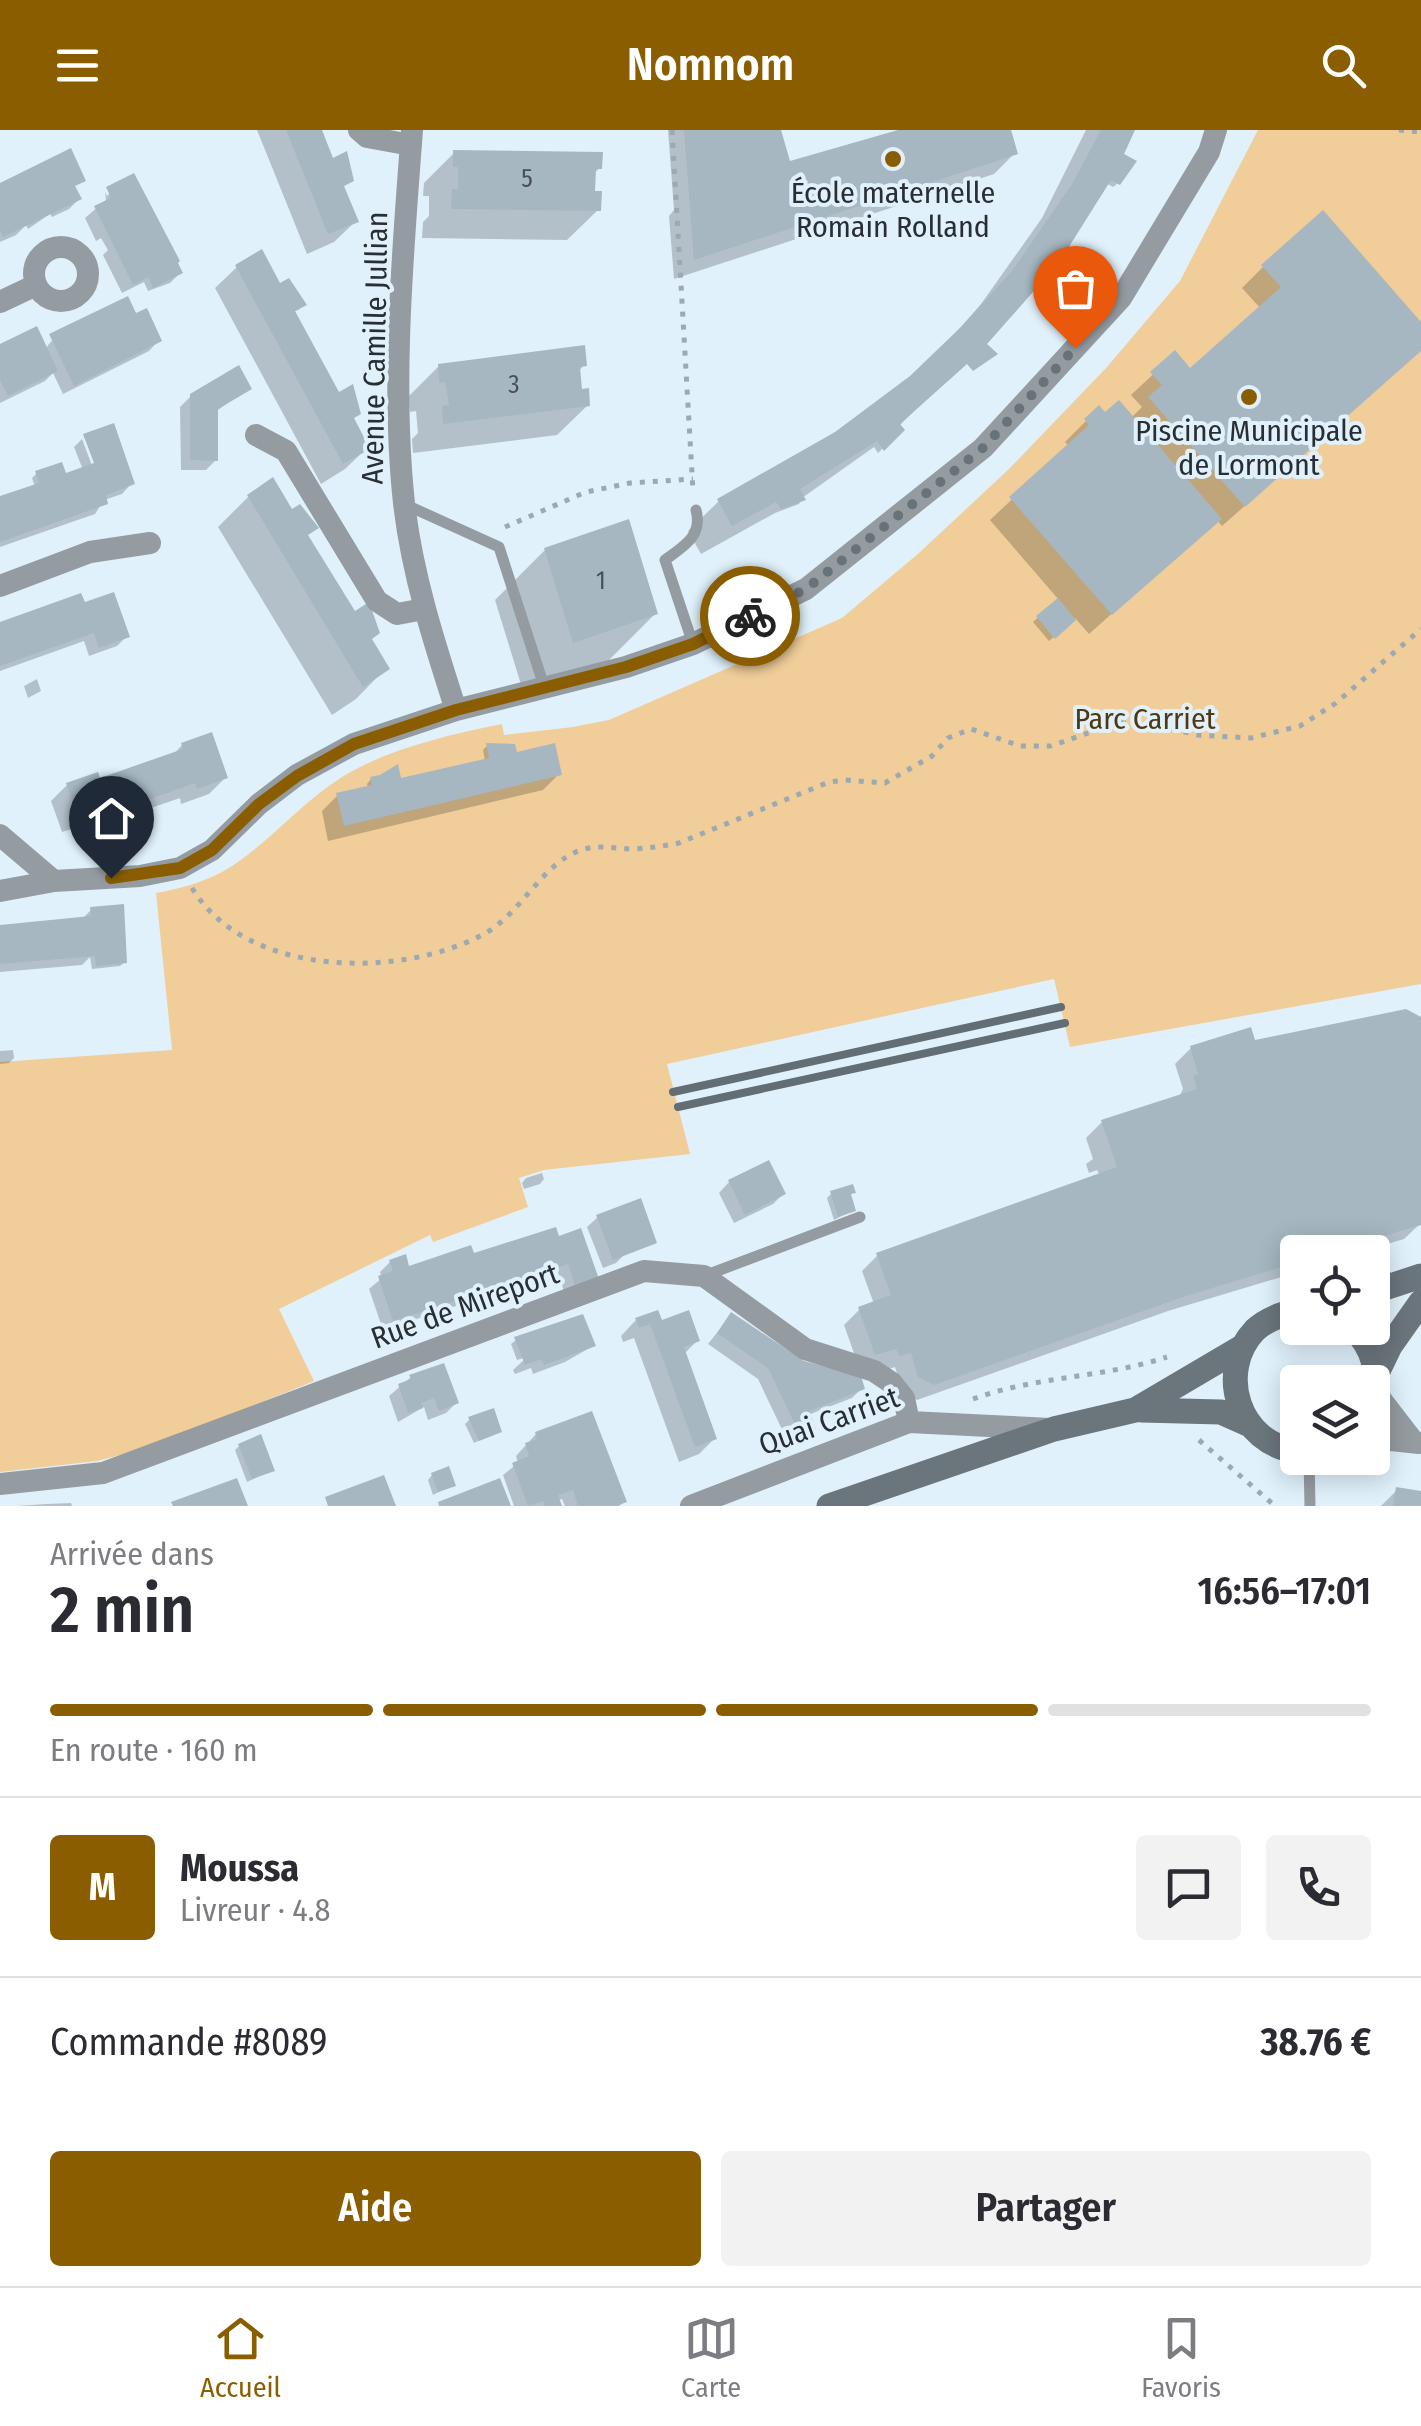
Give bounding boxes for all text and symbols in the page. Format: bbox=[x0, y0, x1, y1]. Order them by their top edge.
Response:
icon: menu bbox=[50, 38, 105, 93]
text: Nomnom bbox=[627, 38, 794, 92]
icon: search bbox=[1316, 38, 1371, 93]
marker: École maternelle Romain Rolland bbox=[882, 148, 904, 170]
house number: 5 bbox=[521, 164, 533, 194]
place label: École maternelle Romain Rolland bbox=[791, 175, 995, 245]
street label: Avenue Camille Jullian bbox=[355, 211, 395, 485]
pin bbox=[1033, 246, 1118, 349]
icon: bag bbox=[1048, 261, 1103, 316]
house number: 3 bbox=[508, 370, 520, 400]
marker: Piscine Municipale de Lormont bbox=[1238, 386, 1260, 408]
place label: Piscine Municipale de Lormont bbox=[1135, 413, 1363, 483]
house number: 1 bbox=[596, 566, 606, 596]
courier bbox=[700, 566, 800, 666]
icon: bike bbox=[723, 589, 778, 644]
park label: Parc Carriet bbox=[1074, 701, 1216, 737]
pin bbox=[69, 776, 154, 879]
icon: home bbox=[84, 791, 139, 846]
map controls bbox=[1280, 1235, 1390, 1475]
button: locate bbox=[1280, 1235, 1390, 1345]
street label: Rue de Mireport bbox=[366, 1255, 564, 1357]
button: layers bbox=[1280, 1365, 1390, 1475]
street label: Quai Carriet bbox=[754, 1379, 904, 1463]
text: Arrivée dans bbox=[50, 1535, 214, 1573]
text: 16:56–17:01 bbox=[1198, 1568, 1371, 1614]
text: 2 min bbox=[50, 1571, 194, 1649]
text: En route · 160 m bbox=[50, 1731, 258, 1769]
button: chat bbox=[1136, 1835, 1241, 1940]
button: phone bbox=[1266, 1835, 1371, 1940]
text: Moussa bbox=[180, 1845, 299, 1891]
text: M bbox=[89, 1864, 116, 1910]
text: Livreur · 4.8 bbox=[180, 1891, 331, 1929]
text: Commande #8089 bbox=[50, 2019, 327, 2065]
text: 38.76 € bbox=[1261, 2019, 1371, 2065]
button: Aide bbox=[50, 2151, 701, 2266]
button: Partager bbox=[721, 2151, 1371, 2266]
tab: Accueil bbox=[200, 2311, 281, 2404]
tab: Carte bbox=[681, 2311, 741, 2404]
tab: Favoris bbox=[1141, 2311, 1221, 2404]

